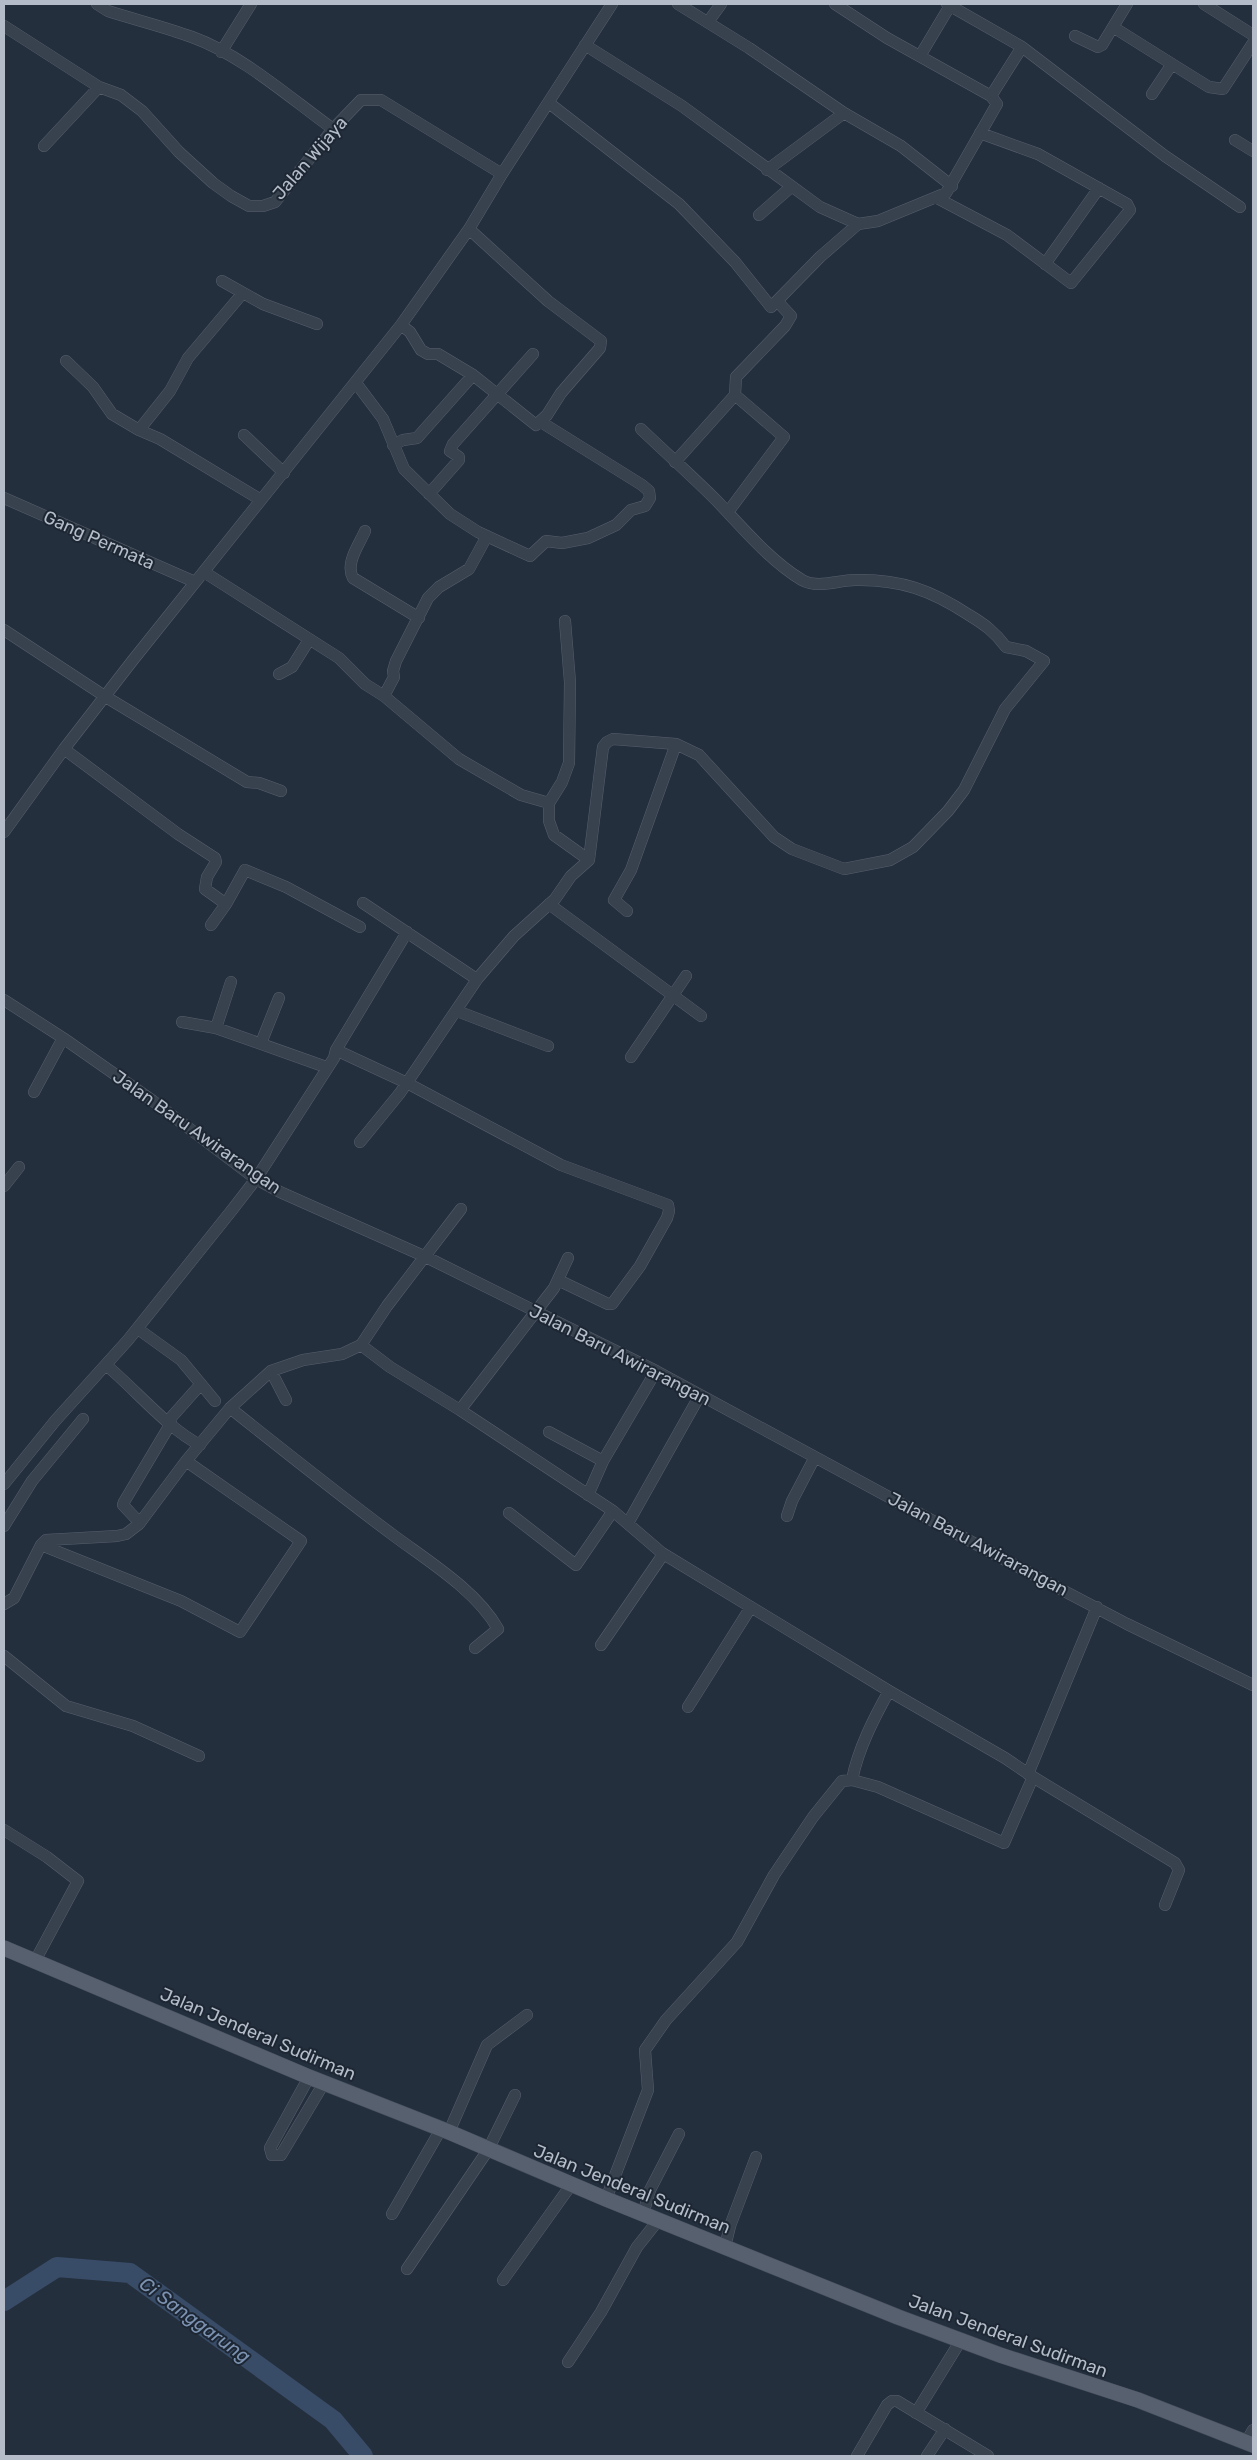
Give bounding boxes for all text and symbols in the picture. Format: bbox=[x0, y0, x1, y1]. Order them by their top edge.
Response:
street label: Jalan Wijaya bbox=[268, 112, 352, 204]
street label: Gang Permata bbox=[40, 506, 158, 574]
street label: Jalan Baru Awirarangan bbox=[108, 1065, 286, 1199]
street label: Jalan Baru Awirarangan bbox=[526, 1300, 714, 1410]
street label: Jalan Baru Awirarangan bbox=[884, 1487, 1072, 1601]
street label: Jalan Jenderal Sudirman bbox=[157, 1983, 359, 2085]
street label: Jalan Jenderal Sudirman bbox=[530, 2139, 734, 2239]
water label: Ci Sanggarung bbox=[135, 2272, 255, 2368]
street label: Jalan Jenderal Sudirman bbox=[905, 2290, 1111, 2382]

